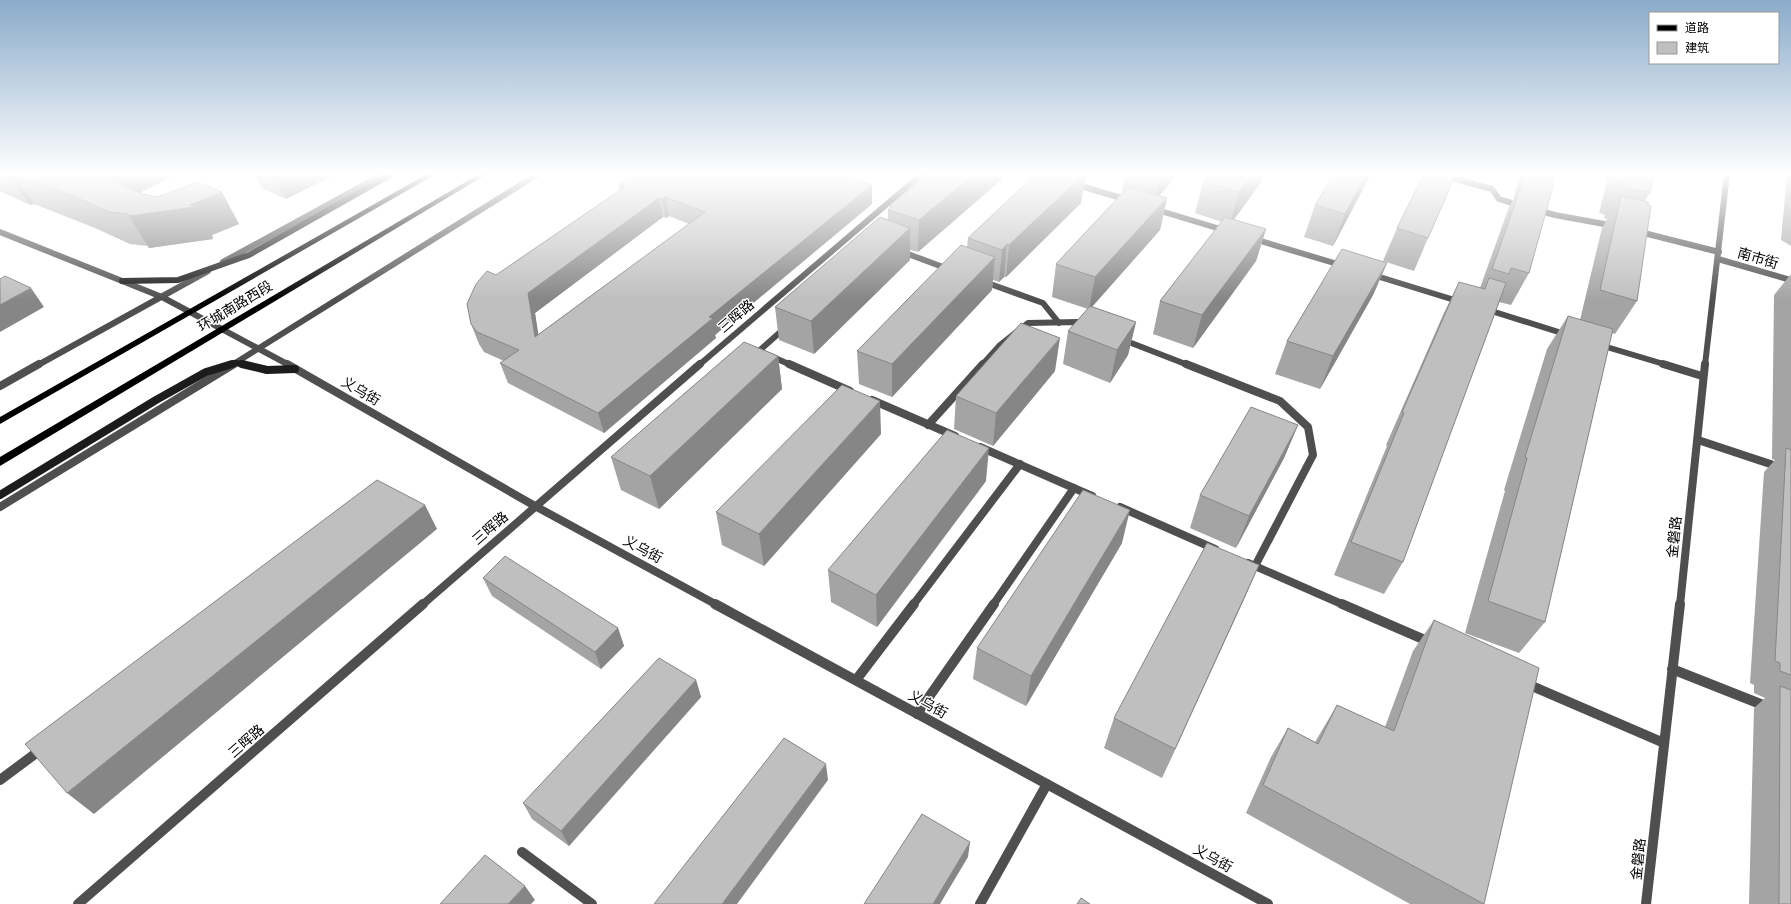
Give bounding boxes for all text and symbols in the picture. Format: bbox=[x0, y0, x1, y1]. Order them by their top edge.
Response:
legend bbox=[1649, 12, 1779, 64]
text: 道路 bbox=[1685, 21, 1709, 35]
text: 建筑 bbox=[1685, 41, 1709, 55]
street label: 南市街 bbox=[1736, 245, 1780, 271]
street label: 环城南路西段 bbox=[195, 278, 275, 334]
street label: 三晖路 bbox=[715, 296, 757, 336]
street label: 义乌街 bbox=[339, 374, 383, 408]
street label: 三晖路 bbox=[469, 508, 511, 548]
street label: 金磐路 bbox=[1664, 515, 1684, 559]
street label: 义乌街 bbox=[621, 532, 665, 566]
street label: 义乌街 bbox=[906, 687, 950, 721]
street label: 三晖路 bbox=[225, 721, 267, 761]
street label: 金磐路 bbox=[1628, 837, 1648, 881]
street label: 义乌街 bbox=[1191, 841, 1235, 875]

